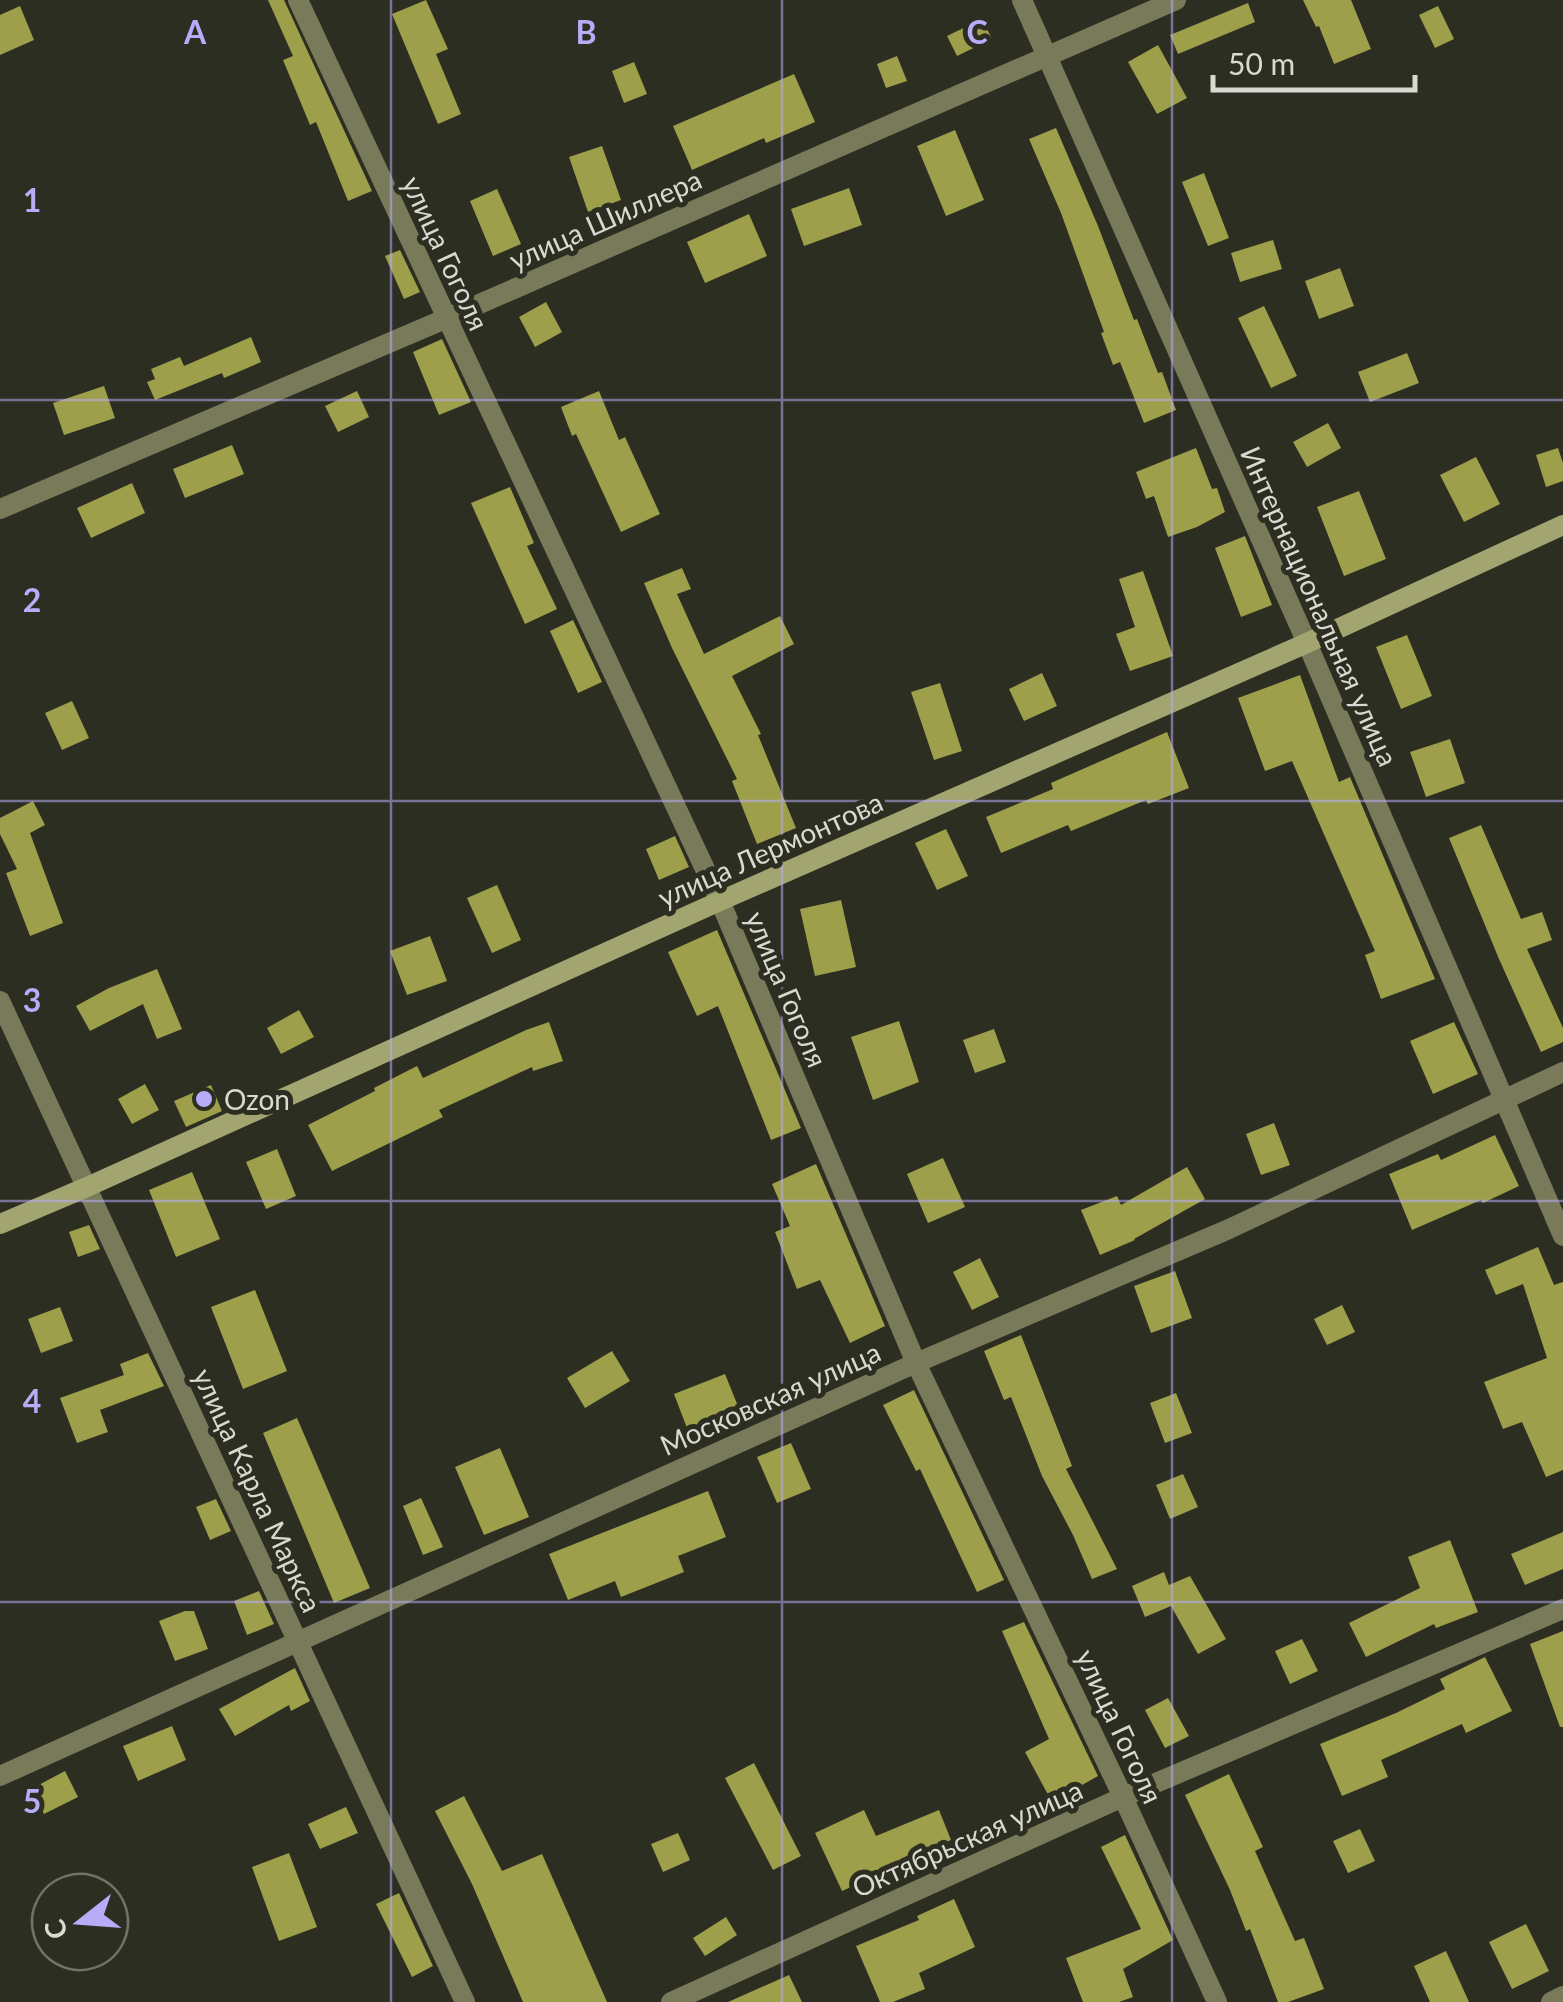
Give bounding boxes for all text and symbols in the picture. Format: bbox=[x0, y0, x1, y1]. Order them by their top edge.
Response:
text: A bbox=[183, 12, 207, 51]
text: B bbox=[575, 12, 597, 51]
text: C bbox=[966, 12, 988, 51]
scale bar bbox=[1213, 30, 1416, 92]
text: 50 m bbox=[1228, 45, 1295, 81]
street label: улица Шиллера bbox=[504, 161, 706, 277]
street label: улица Гоголя bbox=[395, 170, 497, 336]
text: 1 bbox=[23, 180, 41, 219]
street label: Интернациональная улица bbox=[1234, 441, 1406, 771]
text: 2 bbox=[23, 580, 41, 619]
street label: улица Лермонтова bbox=[652, 784, 888, 914]
street label: улица Гоголя bbox=[739, 906, 835, 1072]
text: 3 bbox=[23, 980, 41, 1019]
place label: Ozon bbox=[224, 1082, 290, 1116]
marker: Ozon bbox=[193, 1088, 215, 1110]
street label: Московская улица bbox=[654, 1334, 886, 1462]
street label: улица Карла Маркса bbox=[187, 1363, 329, 1617]
text: 4 bbox=[23, 1381, 41, 1420]
street label: улица Гоголя bbox=[1069, 1643, 1171, 1809]
street label: Октябрьская улица bbox=[847, 1772, 1087, 1904]
text: 5 bbox=[23, 1781, 41, 1820]
north arrow bbox=[30, 1872, 130, 1972]
text: С bbox=[36, 1915, 74, 1943]

